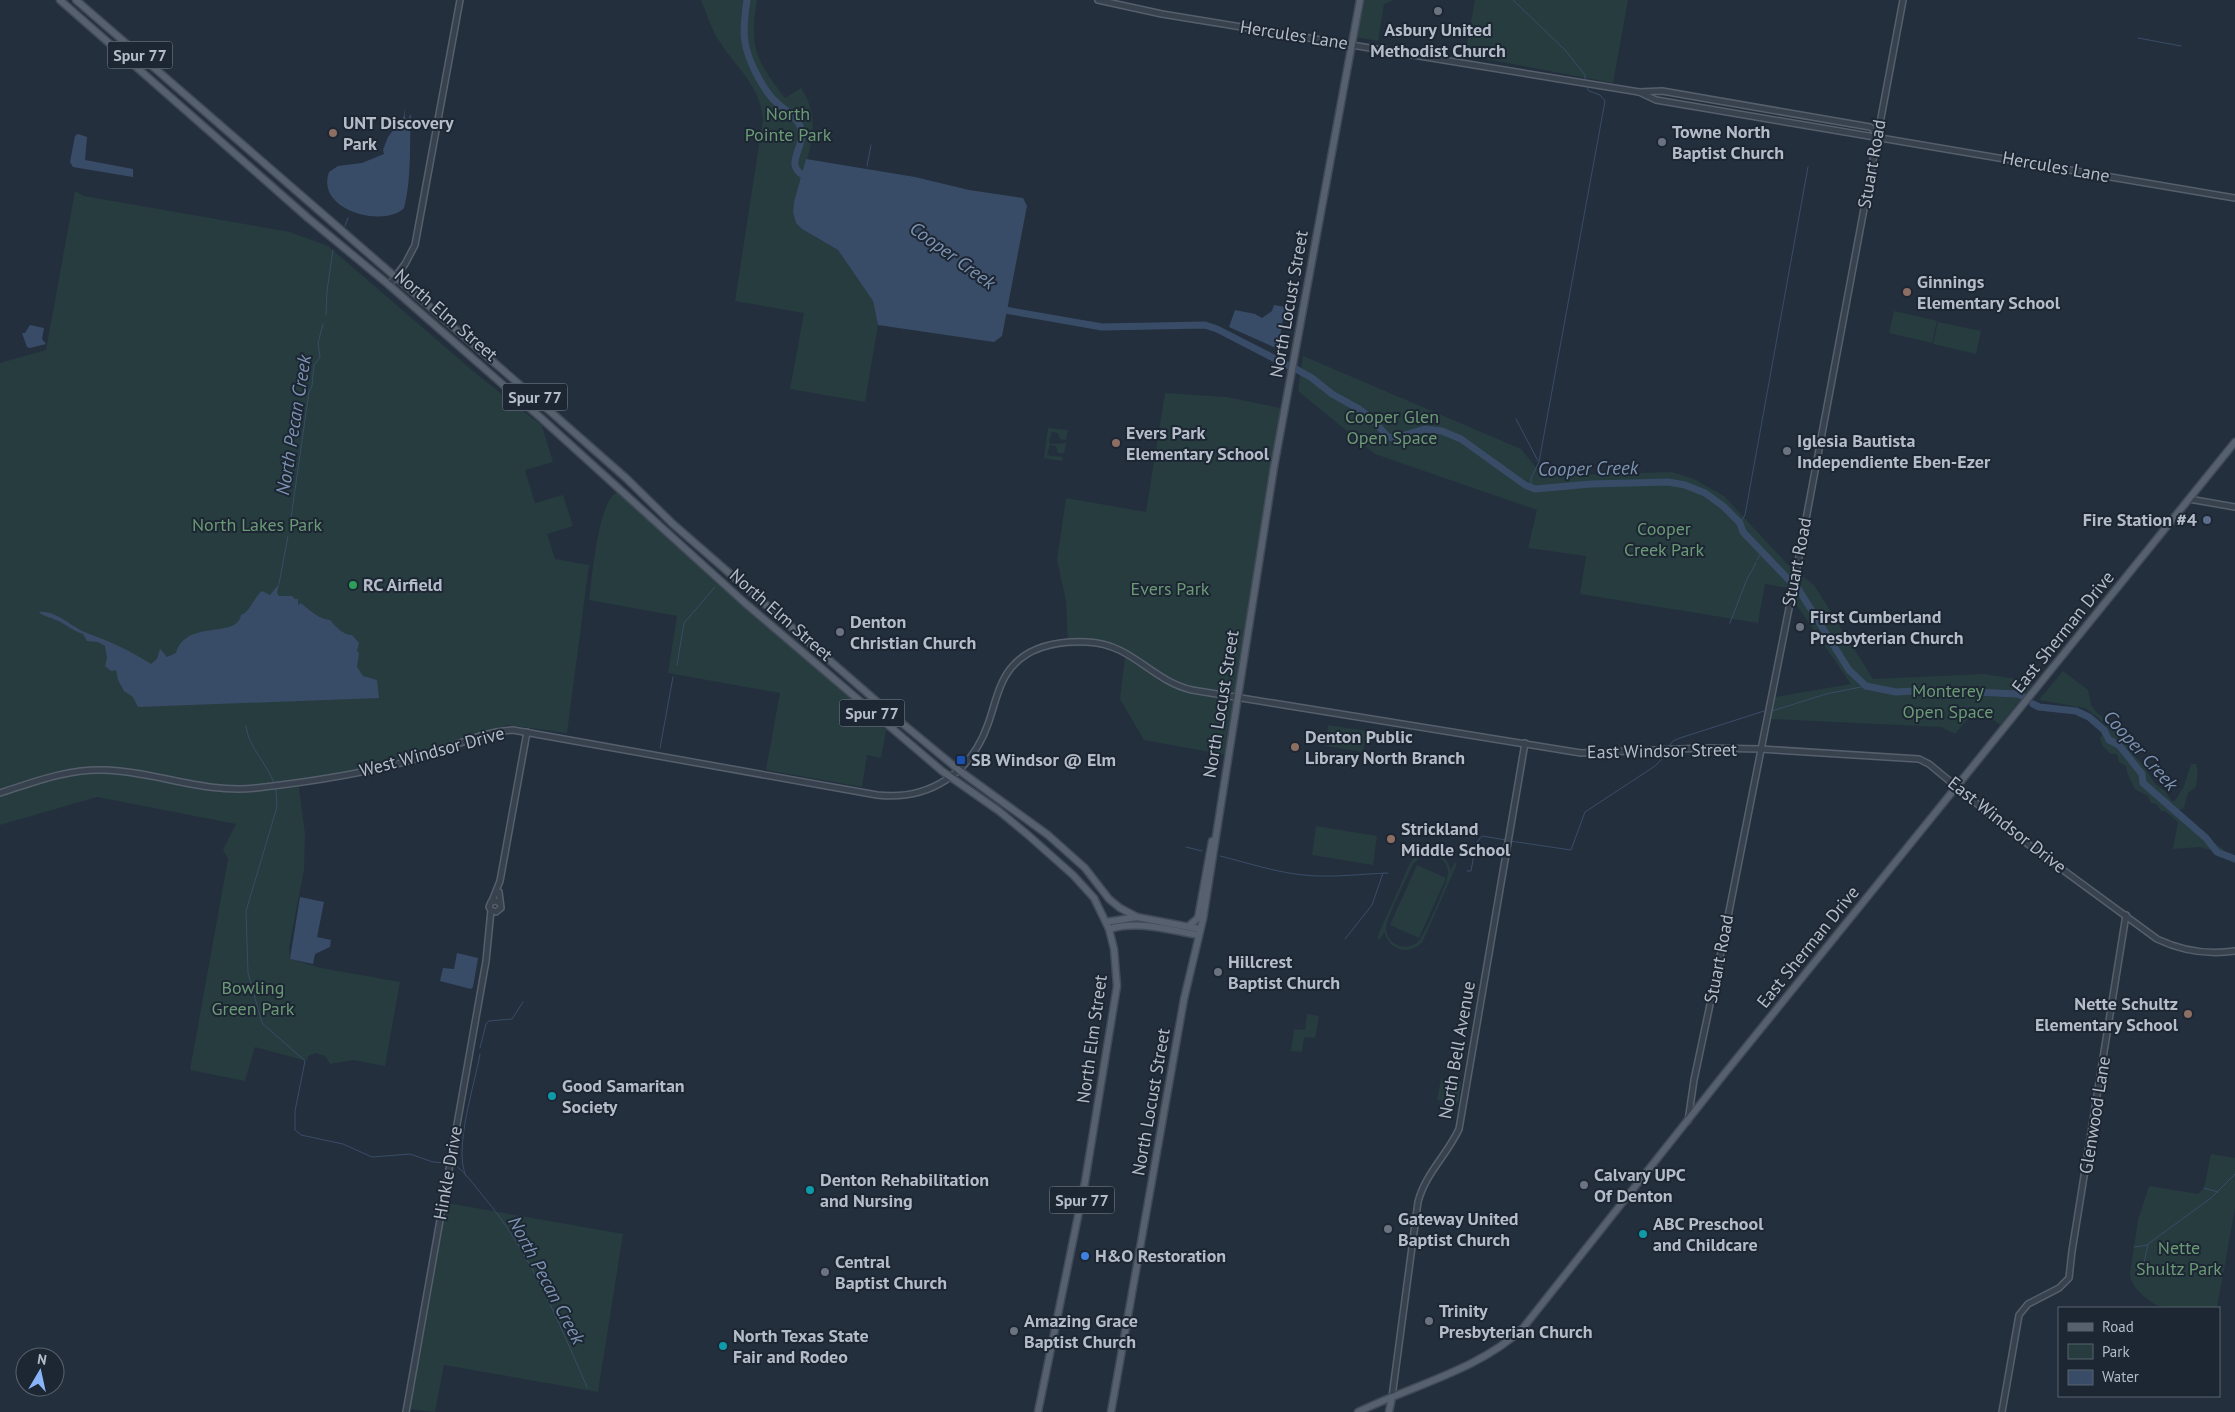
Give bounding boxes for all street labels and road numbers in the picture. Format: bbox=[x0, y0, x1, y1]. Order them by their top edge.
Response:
street label: Hercules Lane bbox=[1239, 15, 1350, 54]
road number: Spur 77 bbox=[108, 42, 172, 68]
street label: Stuart Road bbox=[1852, 118, 1891, 210]
street label: Hercules Lane bbox=[2001, 146, 2112, 187]
street label: North Locust Street bbox=[1264, 228, 1313, 379]
street label: North Elm Street bbox=[390, 263, 503, 366]
road number: Spur 77 bbox=[502, 384, 568, 411]
street label: Stuart Road bbox=[1777, 516, 1816, 608]
street label: North Elm Street bbox=[725, 563, 838, 666]
street label: East Sherman Drive bbox=[2006, 566, 2119, 697]
street label: North Locust Street bbox=[1197, 628, 1244, 779]
road number: Spur 77 bbox=[840, 700, 904, 726]
street label: West Windsor Drive bbox=[357, 721, 507, 782]
street label: East Windsor Street bbox=[1587, 738, 1737, 763]
street label: East Windsor Drive bbox=[1943, 771, 2071, 878]
street label: East Sherman Drive bbox=[1751, 881, 1864, 1012]
street label: Stuart Road bbox=[1699, 913, 1738, 1005]
street label: North Elm Street bbox=[1071, 973, 1112, 1105]
street label: North Bell Avenue bbox=[1433, 979, 1480, 1121]
street label: North Locust Street bbox=[1126, 1026, 1175, 1177]
street label: Glenwood Lane bbox=[2074, 1054, 2115, 1175]
street label: Hinkle Drive bbox=[428, 1124, 467, 1222]
road number: Spur 77 bbox=[1050, 1186, 1114, 1214]

